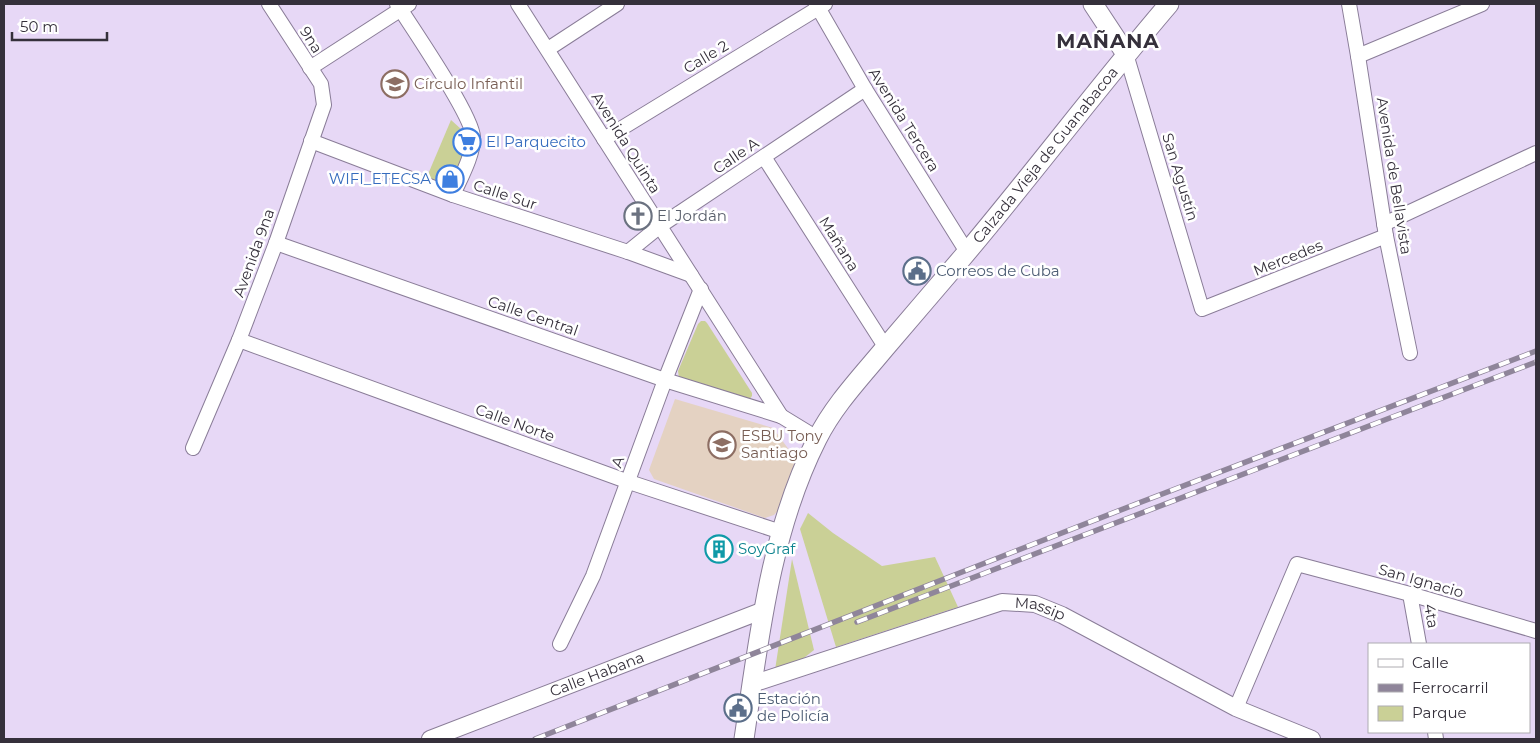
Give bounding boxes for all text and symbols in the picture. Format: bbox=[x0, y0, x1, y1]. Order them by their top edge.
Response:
scale bar bbox=[12, 10, 108, 42]
text: 50 m bbox=[20, 17, 58, 36]
street label: 9na bbox=[296, 23, 327, 57]
district label: MAÑANA bbox=[1056, 29, 1160, 53]
street label: Calle 2 bbox=[680, 36, 732, 77]
street label: Calzada Vieja de Guanabacoa bbox=[968, 63, 1122, 247]
street label: Avenida Tercera bbox=[865, 64, 944, 175]
school or university icon: Círculo Infantil bbox=[380, 69, 410, 99]
place label: Círculo Infantil bbox=[414, 74, 523, 93]
street label: Avenida Quinta bbox=[588, 89, 665, 197]
street label: Avenida de Bellavista bbox=[1373, 96, 1416, 256]
supermarket icon: El Parquecito bbox=[452, 127, 482, 157]
street label: San Agustín bbox=[1158, 131, 1203, 223]
place label: El Parquecito bbox=[486, 132, 586, 151]
street label: Calle A bbox=[709, 133, 762, 178]
shop icon: WIFI_ETECSA bbox=[435, 164, 465, 194]
place label: WIFI_ETECSA bbox=[329, 169, 431, 188]
street label: Calle Sur bbox=[471, 175, 539, 214]
church icon: El Jordán bbox=[623, 201, 653, 231]
street label: Avenida 9na bbox=[229, 206, 278, 300]
place label: El Jordán bbox=[657, 206, 727, 225]
street label: Mañana bbox=[815, 213, 864, 275]
street label: Mercedes bbox=[1250, 235, 1325, 280]
public building icon: Correos de Cuba bbox=[902, 256, 932, 286]
place label: Correos de Cuba bbox=[936, 261, 1060, 280]
street label: Calle Central bbox=[485, 291, 581, 340]
street label: Calle Norte bbox=[473, 399, 557, 446]
place label: ESBU Tony Santiago bbox=[741, 426, 823, 462]
school or university icon: ESBU Tony Santiago bbox=[707, 430, 737, 460]
street label: A bbox=[607, 453, 628, 470]
building icon: SoyGraf bbox=[704, 534, 734, 564]
place label: SoyGraf bbox=[738, 539, 796, 558]
street label: San Ignacio bbox=[1376, 559, 1466, 602]
street label: Massip bbox=[1014, 593, 1068, 624]
street label: 4ta bbox=[1420, 602, 1443, 630]
legend bbox=[1368, 643, 1530, 733]
street label: Calle Habana bbox=[547, 647, 647, 701]
text: Calle bbox=[1412, 653, 1449, 672]
text: Ferrocarril bbox=[1412, 678, 1489, 697]
place label: Estación de Policía bbox=[757, 689, 829, 725]
public building icon: Estación de Policía bbox=[723, 693, 753, 723]
text: Parque bbox=[1412, 703, 1467, 722]

